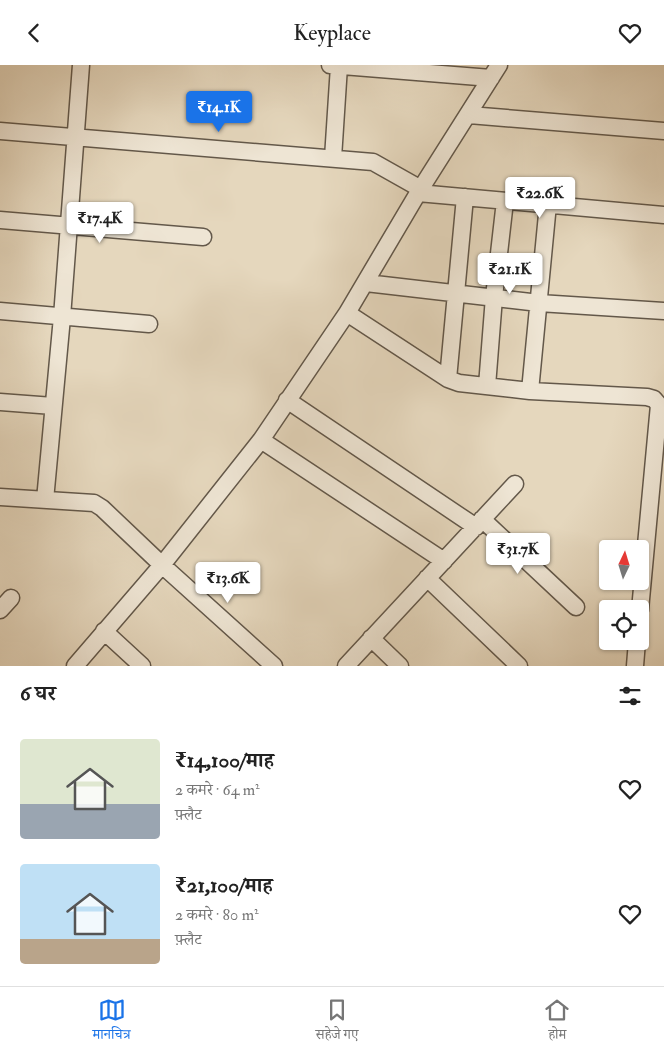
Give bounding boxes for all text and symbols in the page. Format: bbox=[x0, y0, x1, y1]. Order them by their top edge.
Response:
icon: back bbox=[20, 19, 48, 47]
text: Keyplace bbox=[293, 19, 371, 47]
icon: heart bbox=[616, 19, 644, 47]
pin: ₹14.1K bbox=[178, 91, 260, 133]
text: ₹14.1K bbox=[197, 97, 241, 117]
pin: ₹22.6K bbox=[499, 177, 581, 219]
text: ₹22.6K bbox=[516, 183, 564, 203]
pin: ₹17.4K bbox=[59, 201, 141, 244]
text: ₹17.4K bbox=[78, 208, 122, 228]
pin: ₹21.1K bbox=[469, 253, 551, 295]
text: ₹21.1K bbox=[489, 259, 531, 279]
pin: ₹31.7K bbox=[477, 533, 559, 575]
text: ₹31.7K bbox=[497, 539, 539, 559]
north arrow bbox=[599, 540, 649, 590]
map controls bbox=[599, 540, 649, 650]
pin: ₹13.6K bbox=[187, 561, 269, 604]
text: ₹13.6K bbox=[206, 568, 250, 588]
button: locate bbox=[599, 600, 649, 650]
text: 6 घर bbox=[20, 680, 56, 707]
icon: filters bbox=[616, 682, 644, 710]
text: ₹14,100/माह bbox=[175, 747, 274, 774]
icon: home bbox=[60, 759, 120, 819]
icon: heart bbox=[616, 775, 644, 803]
text: 2 कमरे · 64 m² bbox=[175, 780, 260, 800]
text: फ़्लैट bbox=[175, 805, 202, 825]
text: ₹21,100/माह bbox=[175, 872, 273, 899]
icon: home bbox=[60, 884, 120, 944]
icon: heart bbox=[616, 900, 644, 928]
text: 2 कमरे · 80 m² bbox=[175, 905, 259, 925]
text: फ़्लैट bbox=[175, 930, 202, 950]
tab: मानचित्र bbox=[93, 996, 131, 1048]
tab: सहेजे गए bbox=[316, 996, 358, 1048]
tab: होम bbox=[543, 996, 571, 1048]

